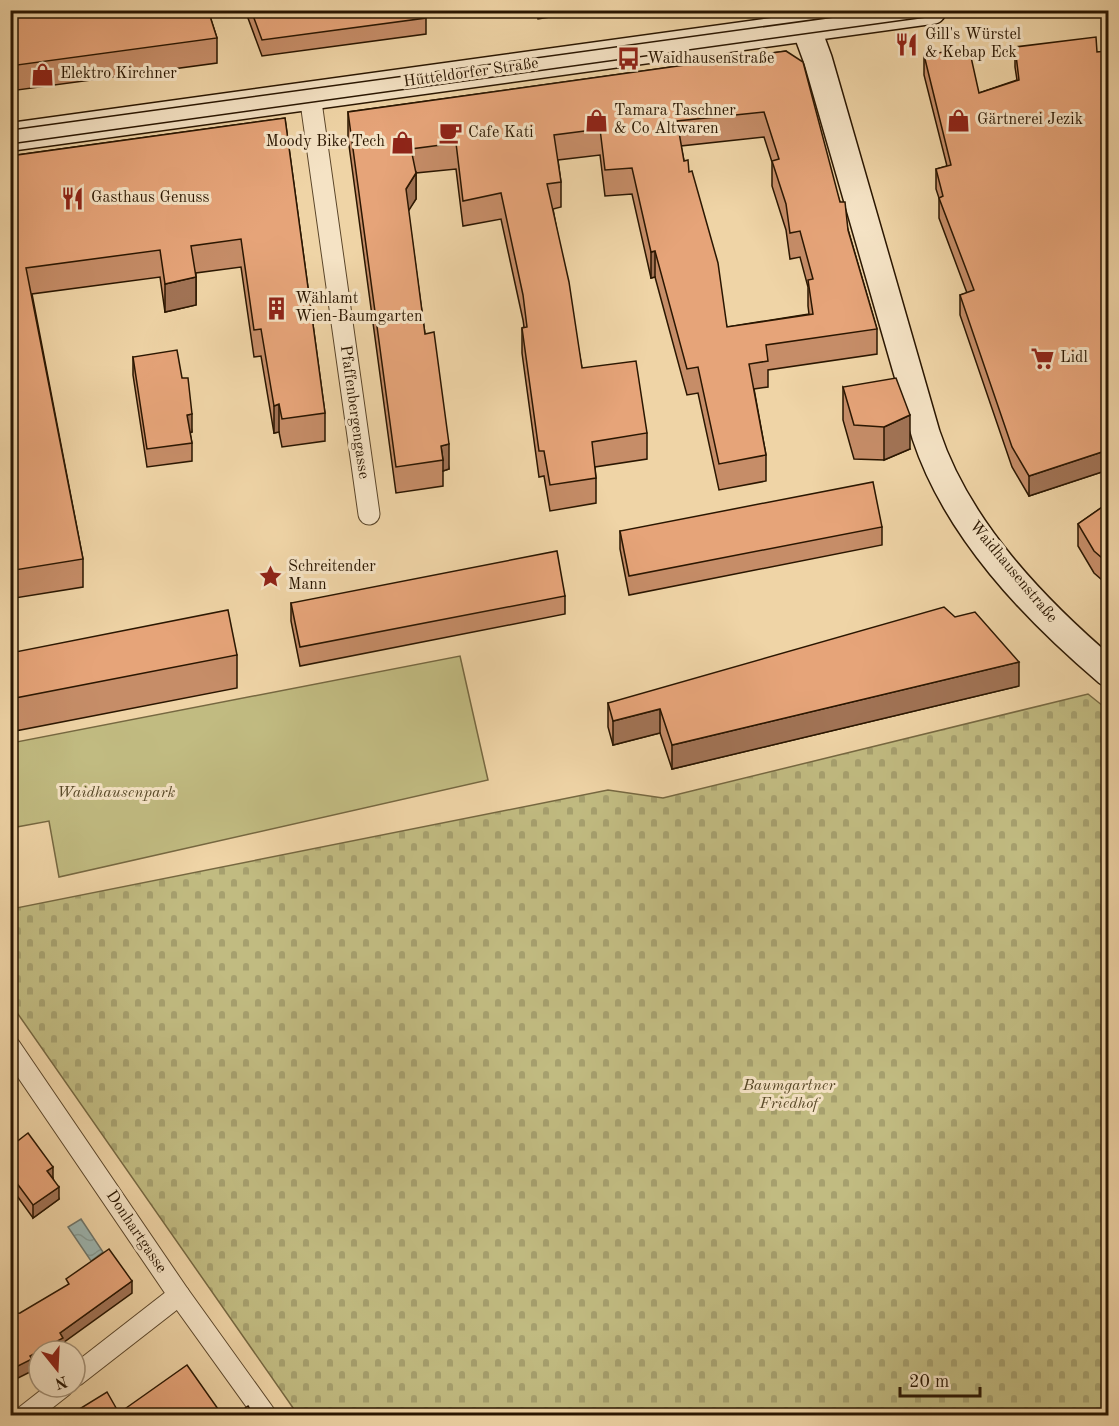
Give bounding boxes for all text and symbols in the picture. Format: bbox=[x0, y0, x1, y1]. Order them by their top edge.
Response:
place label: Gill's Würstel & Kebap Eck bbox=[925, 27, 1021, 61]
restaurant icon: Gill's Würstel & Kebap Eck bbox=[894, 31, 920, 57]
bus stop icon: Waidhausenstraße bbox=[616, 46, 642, 72]
place label: Waidhausenstraße bbox=[647, 51, 774, 67]
street label: Hütteldorfer Straße bbox=[402, 56, 540, 90]
shop icon: Elektro Kirchner bbox=[29, 61, 55, 87]
place label: Elektro Kirchner bbox=[60, 66, 177, 82]
place label: Tamara Taschner & Co Altwaren bbox=[614, 103, 736, 137]
shop icon: Tamara Taschner & Co Altwaren bbox=[583, 107, 609, 133]
shop icon: Gärtnerei Jezik bbox=[946, 107, 972, 133]
place label: Gärtnerei Jezik bbox=[977, 112, 1083, 128]
cafe icon: Cafe Kati bbox=[437, 120, 463, 146]
place label: Cafe Kati bbox=[468, 125, 534, 141]
shop icon: Moody Bike Tech bbox=[390, 129, 416, 155]
place label: Moody Bike Tech bbox=[266, 134, 385, 150]
restaurant icon: Gasthaus Genuss bbox=[60, 185, 86, 211]
place label: Gasthaus Genuss bbox=[91, 190, 210, 206]
place label: Wählamt Wien-Baumgarten bbox=[295, 291, 423, 325]
building icon: Wählamt Wien-Baumgarten bbox=[264, 295, 290, 321]
street label: Pfaffenbergengasse bbox=[337, 344, 371, 480]
supermarket icon: Lidl bbox=[1029, 345, 1055, 371]
place label: Lidl bbox=[1060, 350, 1088, 366]
street label: Waidhausenstraße bbox=[966, 518, 1060, 626]
place label: Schreitender Mann bbox=[288, 559, 376, 593]
place icon: Schreitender Mann bbox=[257, 563, 283, 589]
park label: Waidhausenpark bbox=[57, 785, 175, 801]
park label: Baumgartner Friedhof bbox=[742, 1078, 836, 1112]
street label: Donhartgasse bbox=[103, 1188, 169, 1276]
north arrow bbox=[27, 1339, 87, 1399]
scale bar bbox=[900, 1360, 980, 1398]
text: N bbox=[52, 1372, 69, 1391]
text: 20 m bbox=[909, 1373, 949, 1391]

